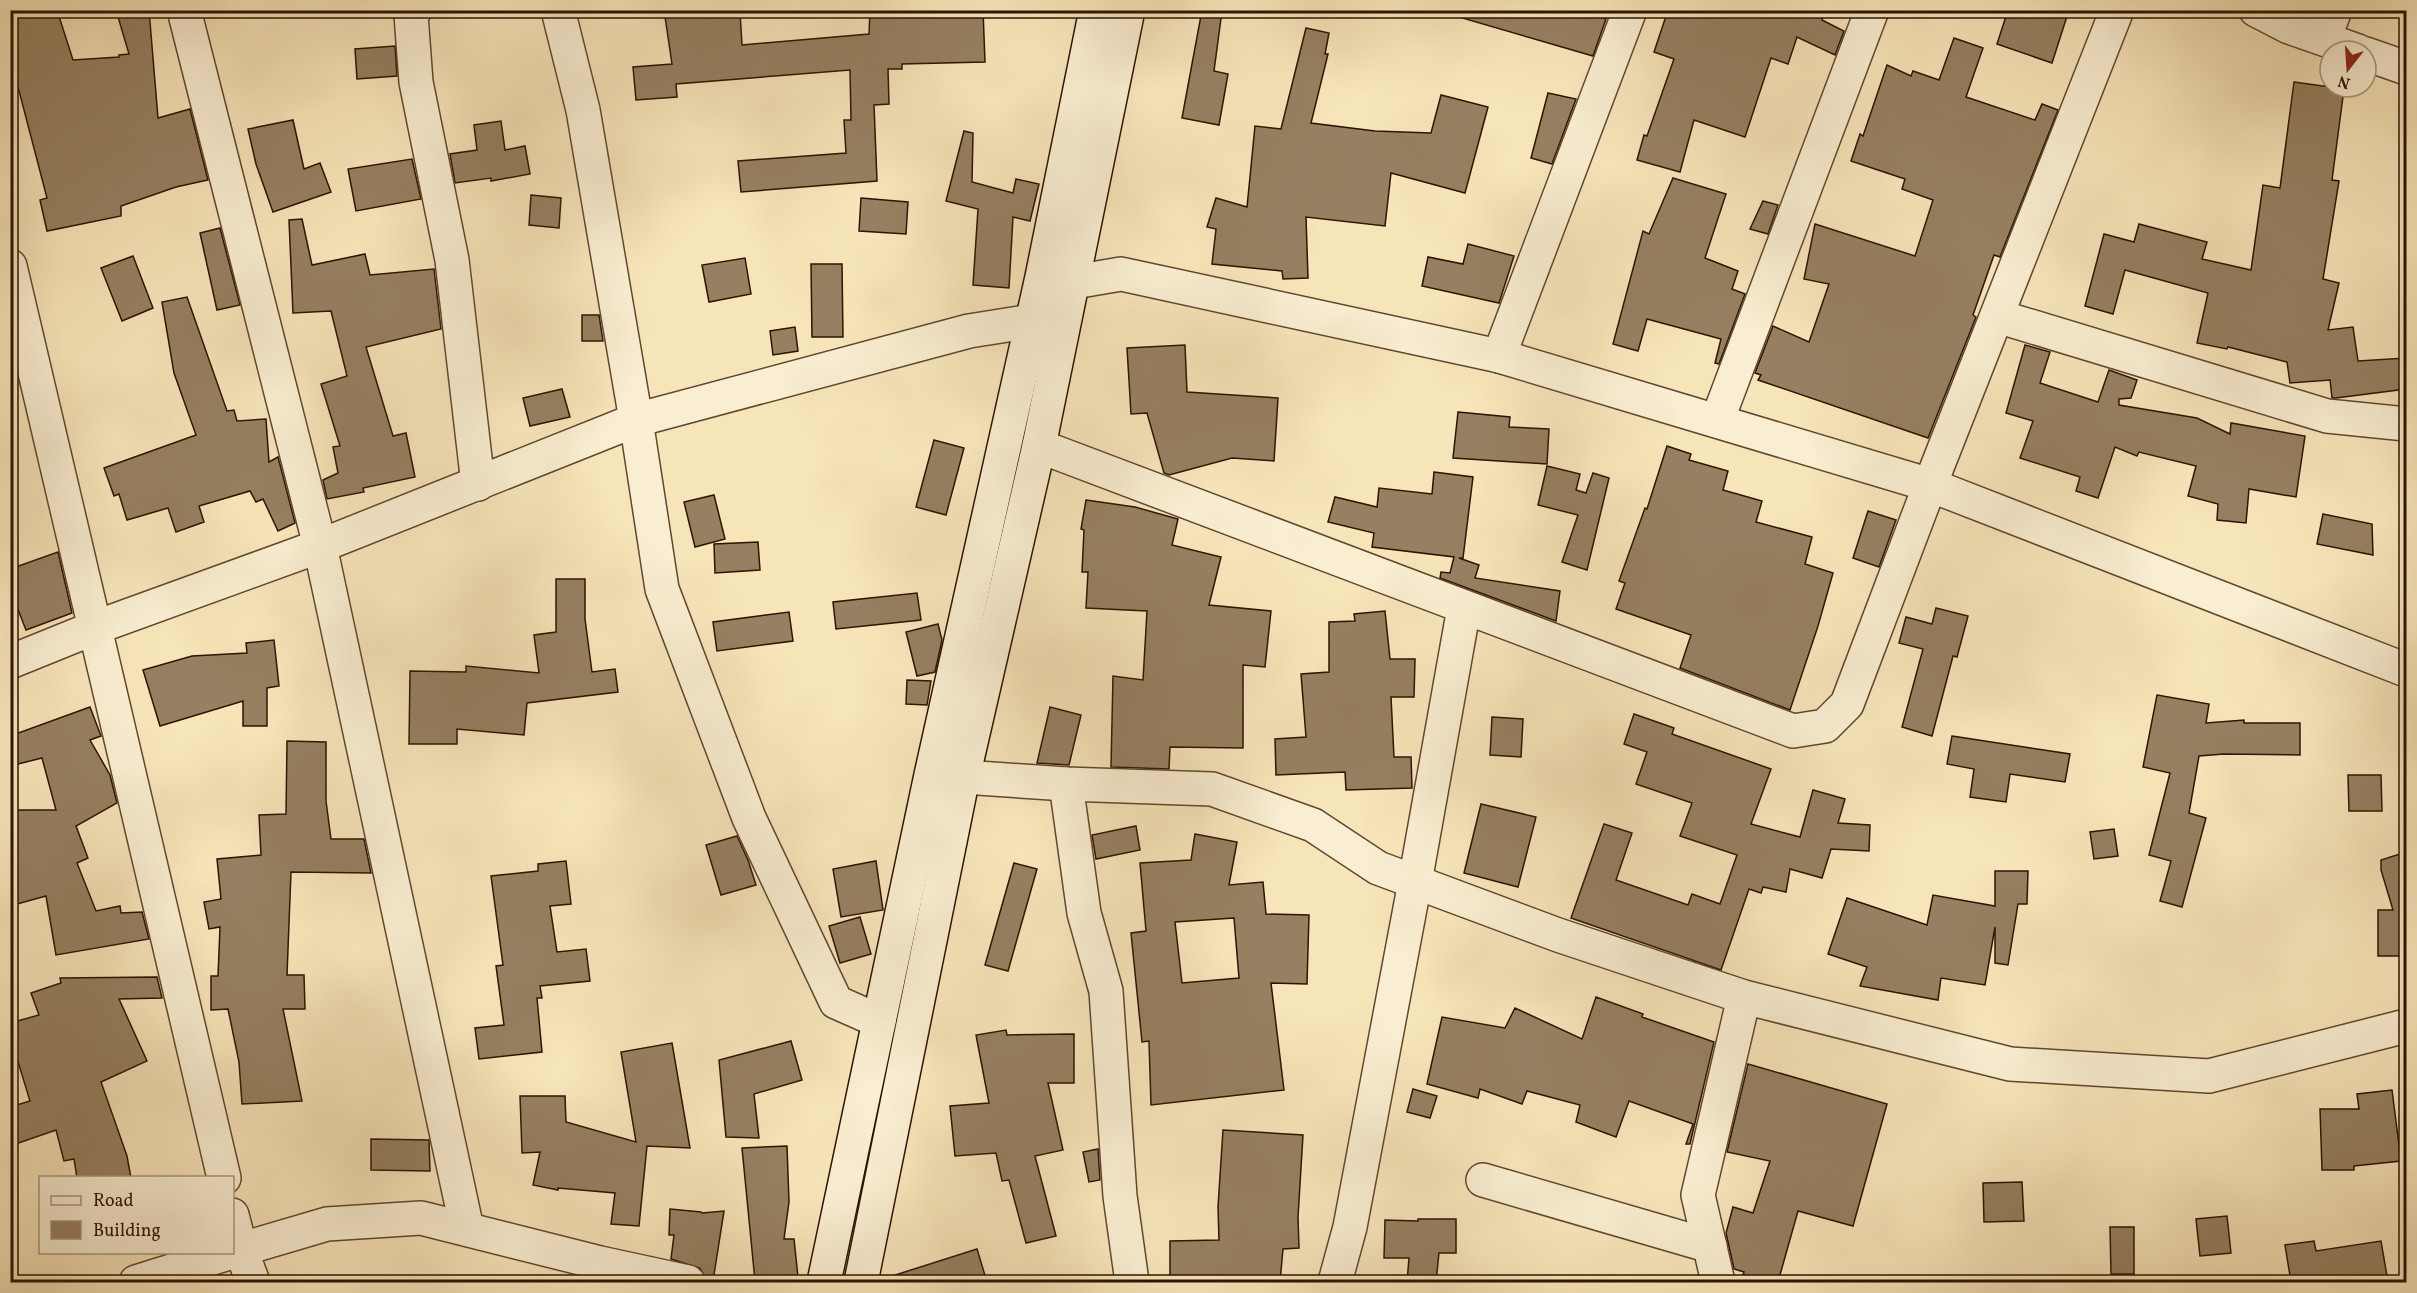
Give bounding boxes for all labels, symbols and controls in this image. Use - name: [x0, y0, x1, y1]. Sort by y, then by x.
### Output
- north arrow: [2318, 39, 2378, 99]
- text: N: [2335, 69, 2353, 94]
- legend: [39, 1176, 234, 1254]
- text: Road: [93, 1189, 134, 1214]
- text: Building: [93, 1219, 161, 1244]

